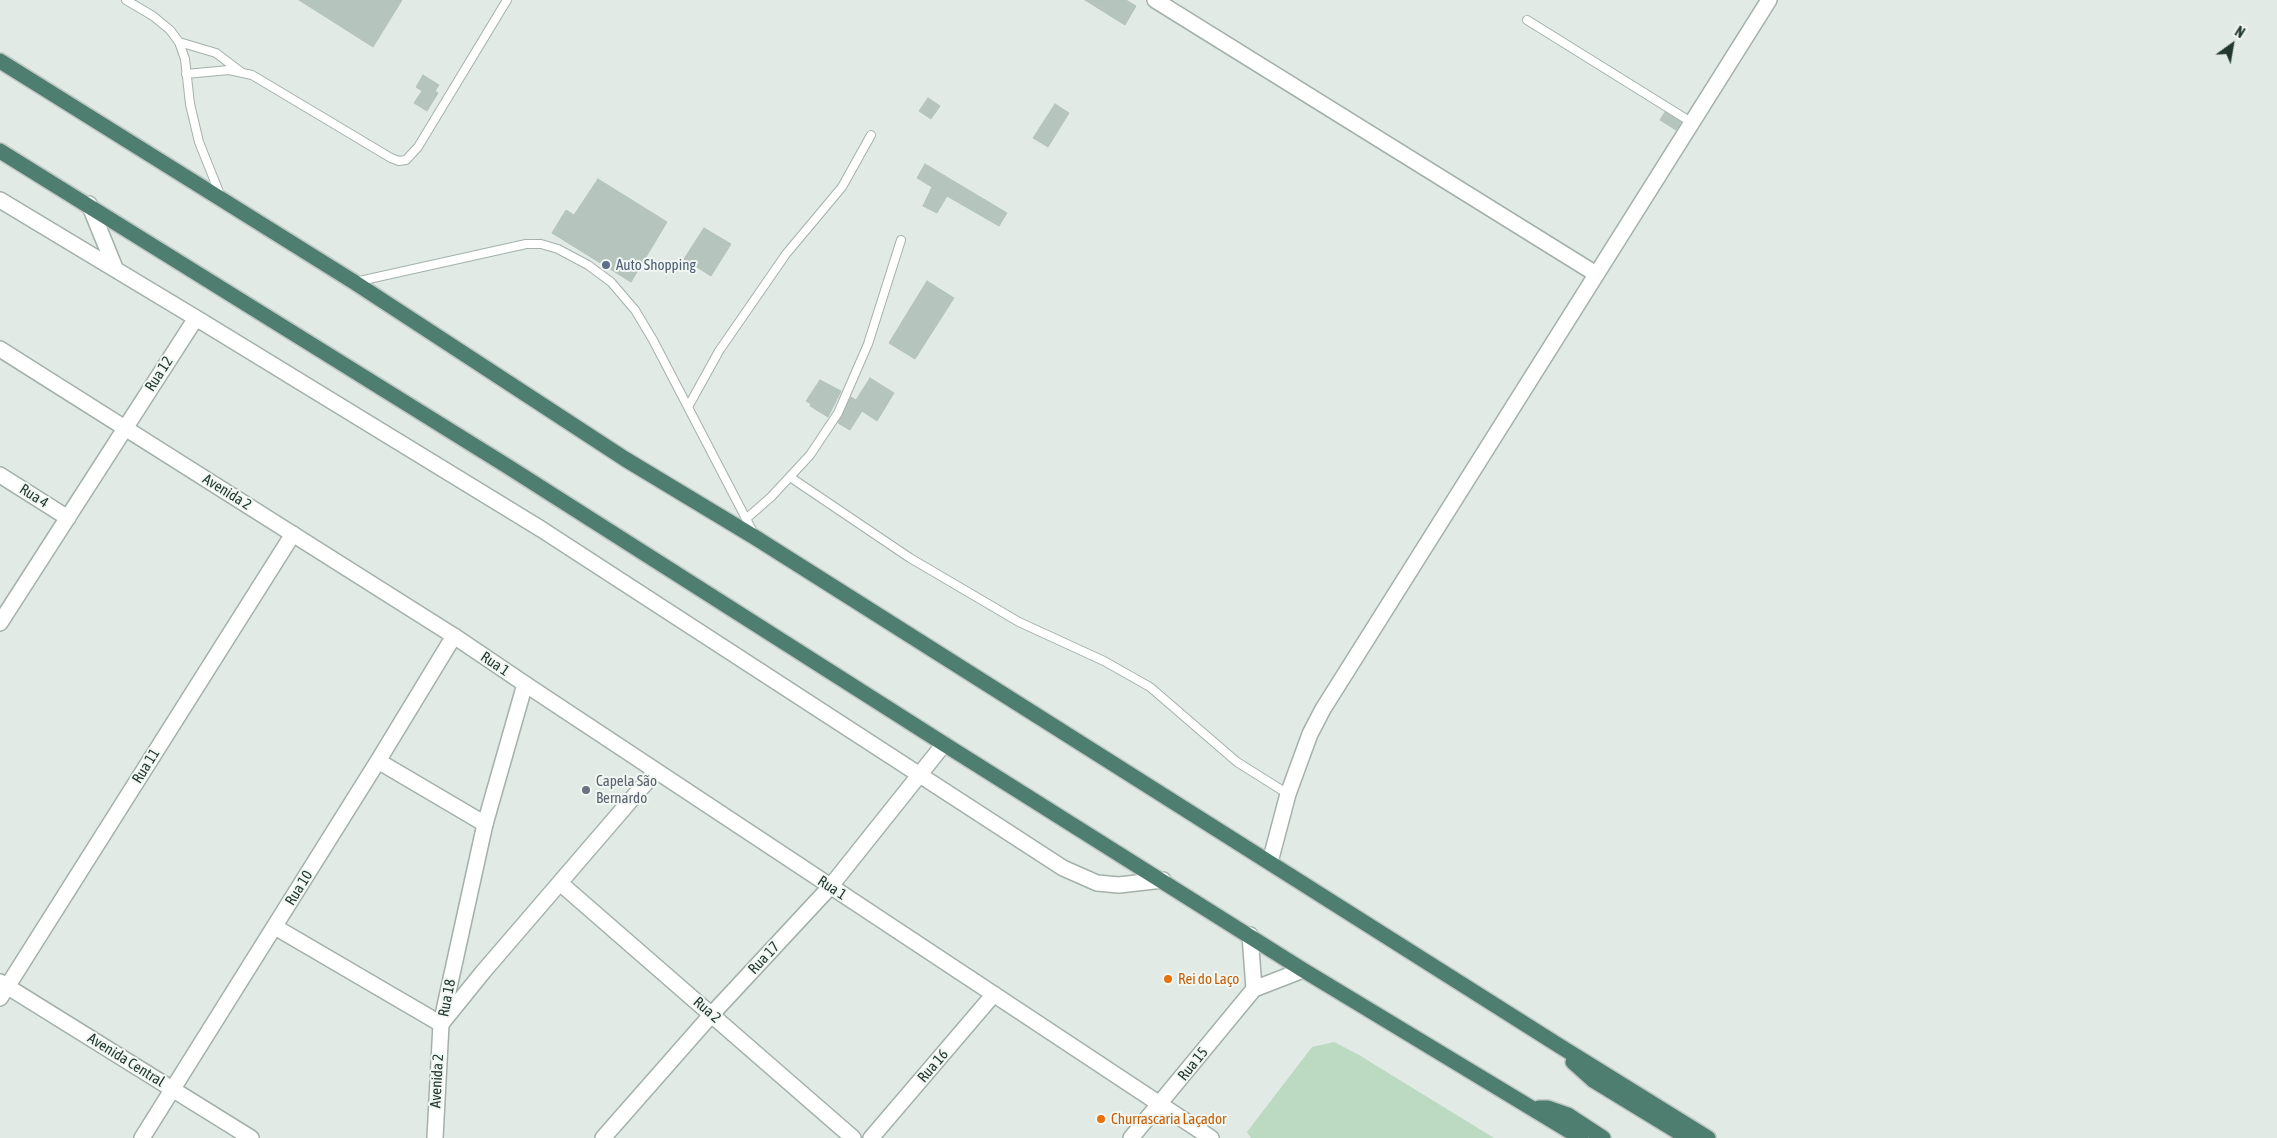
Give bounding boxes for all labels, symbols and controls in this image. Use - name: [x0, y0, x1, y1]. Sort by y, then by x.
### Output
- north arrow: [2207, 20, 2257, 70]
- text: N: [2232, 23, 2248, 41]
- place label: Auto Shopping: [616, 256, 696, 274]
- marker: Auto Shopping: [600, 259, 612, 271]
- street label: Rua 12: [141, 353, 177, 395]
- street label: Avenida 2: [199, 470, 255, 514]
- street label: Rua 4: [16, 480, 52, 512]
- street label: Rua 1: [477, 648, 513, 680]
- street label: Rua 11: [128, 745, 164, 787]
- place label: Capela São Bernardo: [596, 772, 657, 807]
- marker: Capela São Bernardo: [580, 784, 592, 796]
- street label: Rua 10: [281, 867, 317, 909]
- street label: Rua 1: [814, 872, 850, 904]
- street label: Rua 17: [745, 938, 783, 978]
- place label: Rei do Laço: [1178, 970, 1239, 988]
- marker: Rei do Laço: [1162, 973, 1174, 985]
- street label: Rua 18: [435, 978, 459, 1018]
- street label: Rua 2: [689, 993, 725, 1027]
- street label: Avenida Central: [84, 1029, 168, 1091]
- street label: Rua 15: [1174, 1044, 1212, 1084]
- street label: Rua 16: [914, 1046, 952, 1086]
- street label: Avenida 2: [427, 1054, 447, 1108]
- place label: Churrascaria Laçador: [1111, 1110, 1226, 1128]
- marker: Churrascaria Laçador: [1095, 1113, 1107, 1125]

